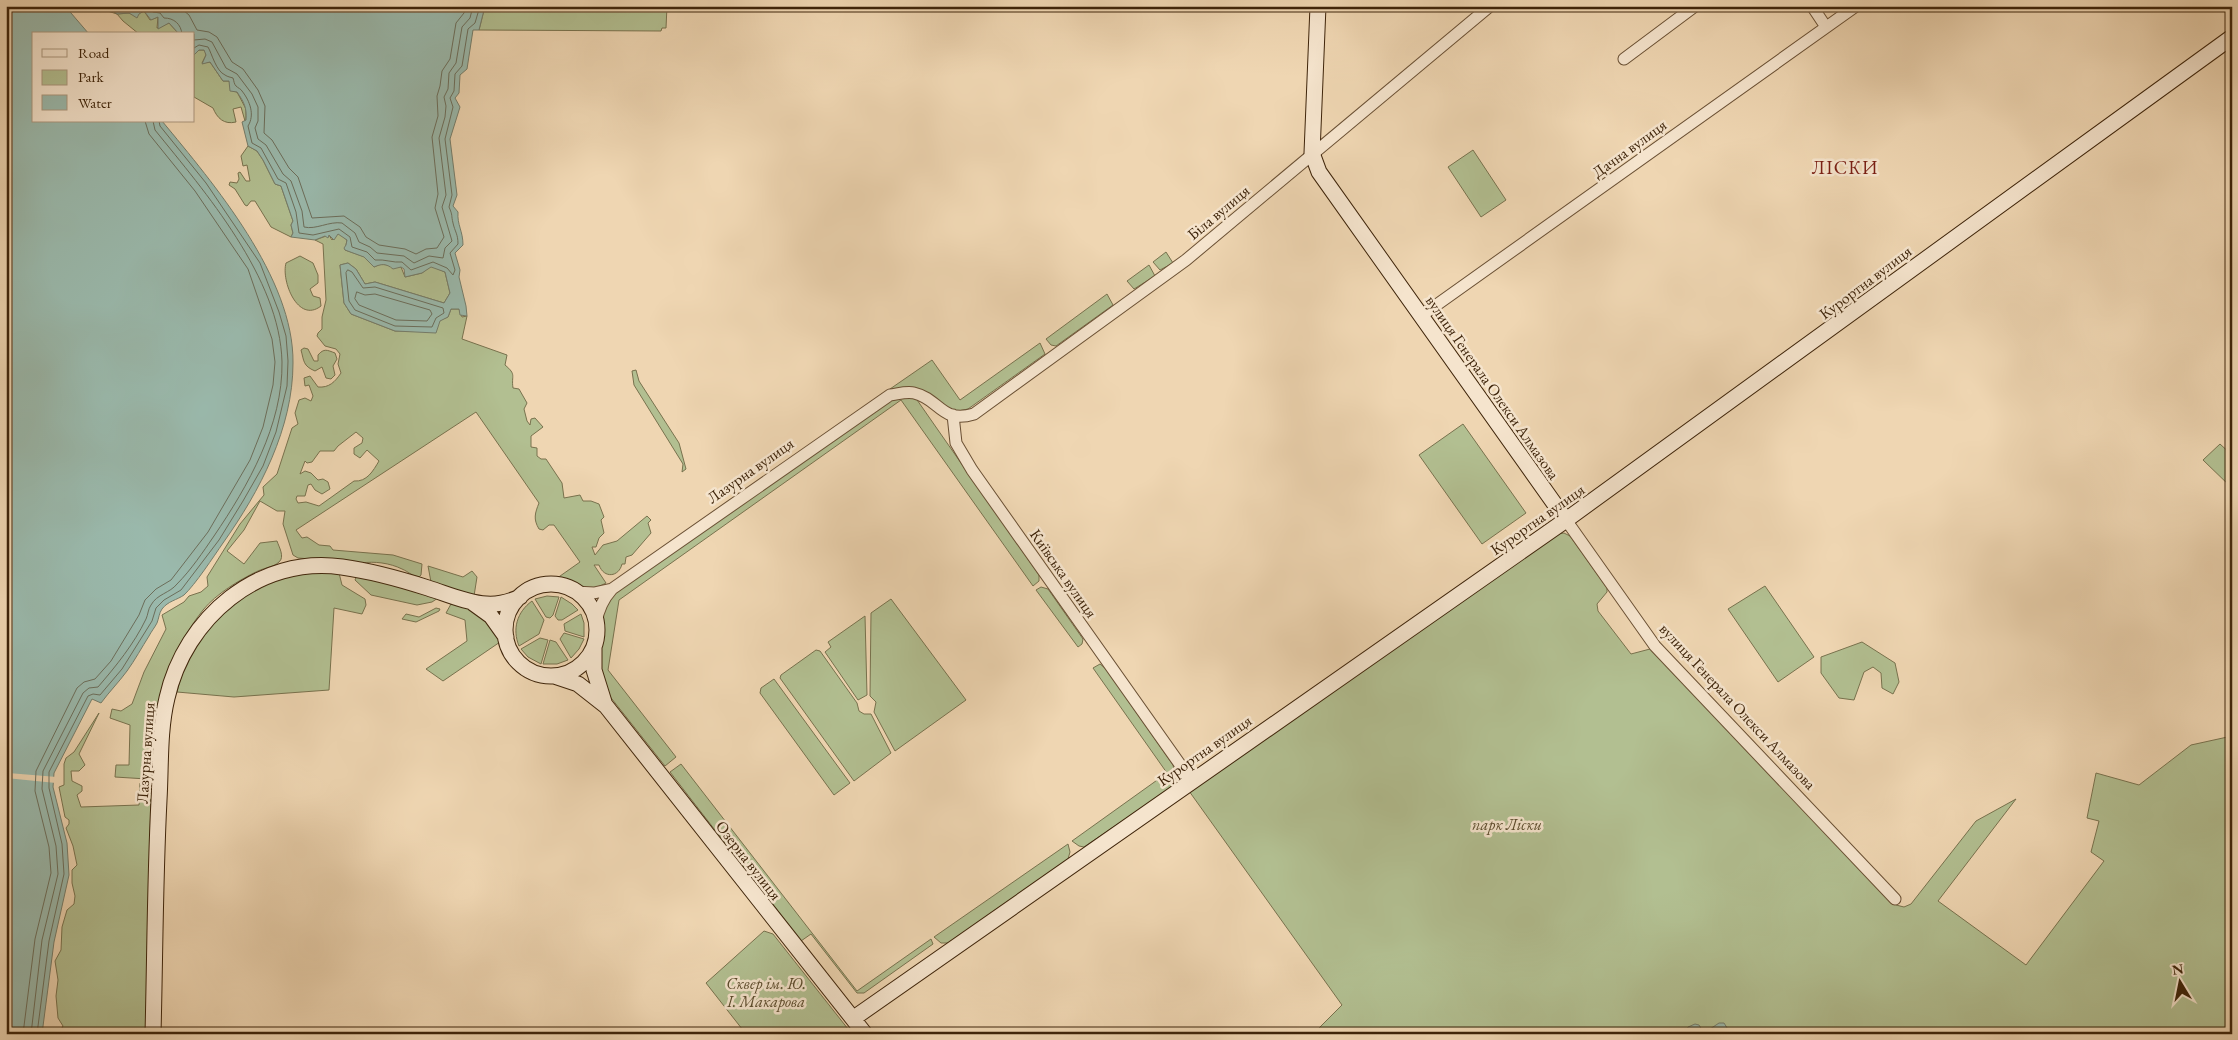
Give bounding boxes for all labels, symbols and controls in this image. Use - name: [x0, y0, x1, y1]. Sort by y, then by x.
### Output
- legend: [32, 32, 195, 122]
- text: Road: [78, 43, 110, 62]
- text: Park: [78, 67, 105, 86]
- text: Water: [78, 93, 112, 112]
- street label: Дачна вулиця: [1588, 114, 1671, 182]
- district label: ЛІСКИ: [1812, 155, 1878, 180]
- street label: Біла вулиця: [1183, 180, 1254, 245]
- street label: Курортна вулиця: [1815, 241, 1916, 324]
- street label: вулиця Генерала Олекси Алмазова: [1421, 291, 1565, 484]
- street label: Лазурна вулиця: [703, 433, 798, 508]
- street label: Курортна вулиця: [1486, 479, 1589, 560]
- street label: Київська вулиця: [1025, 525, 1102, 622]
- street label: вулиця Генерала Олекси Алмазова: [1655, 619, 1821, 795]
- street label: Лазурна вулиця: [131, 702, 160, 804]
- street label: Курортна вулиця: [1153, 710, 1256, 791]
- park label: парк Ліски: [1472, 814, 1542, 835]
- street label: Озерна вулиця: [711, 816, 786, 904]
- north arrow: [2156, 958, 2206, 1008]
- text: N: [2171, 959, 2186, 979]
- park label: Сквер ім. Ю. І. Макарова: [726, 973, 806, 1012]

